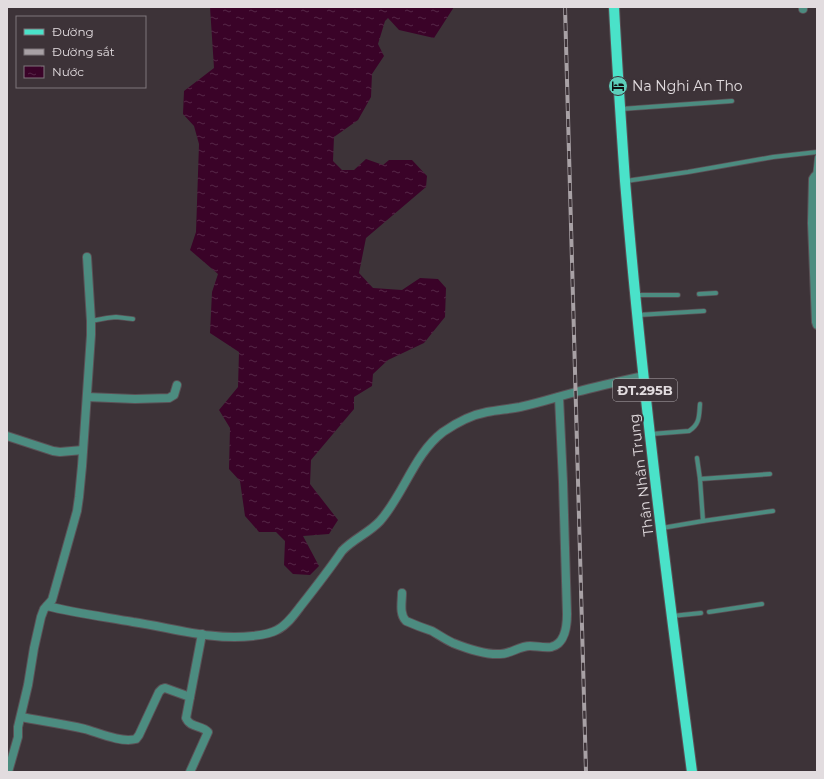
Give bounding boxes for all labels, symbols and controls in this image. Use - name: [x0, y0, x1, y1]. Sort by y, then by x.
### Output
- legend: [16, 16, 146, 88]
- text: Đường: [52, 24, 94, 39]
- text: Đường sắt: [52, 44, 115, 59]
- text: Nước: [52, 64, 84, 79]
- hotel icon: Na Nghi An Tho: [607, 75, 629, 97]
- place label: Na Nghi An Tho: [632, 77, 743, 95]
- road number: ĐT.295B: [613, 379, 677, 401]
- street label: Thân Nhân Trung: [625, 413, 657, 537]

